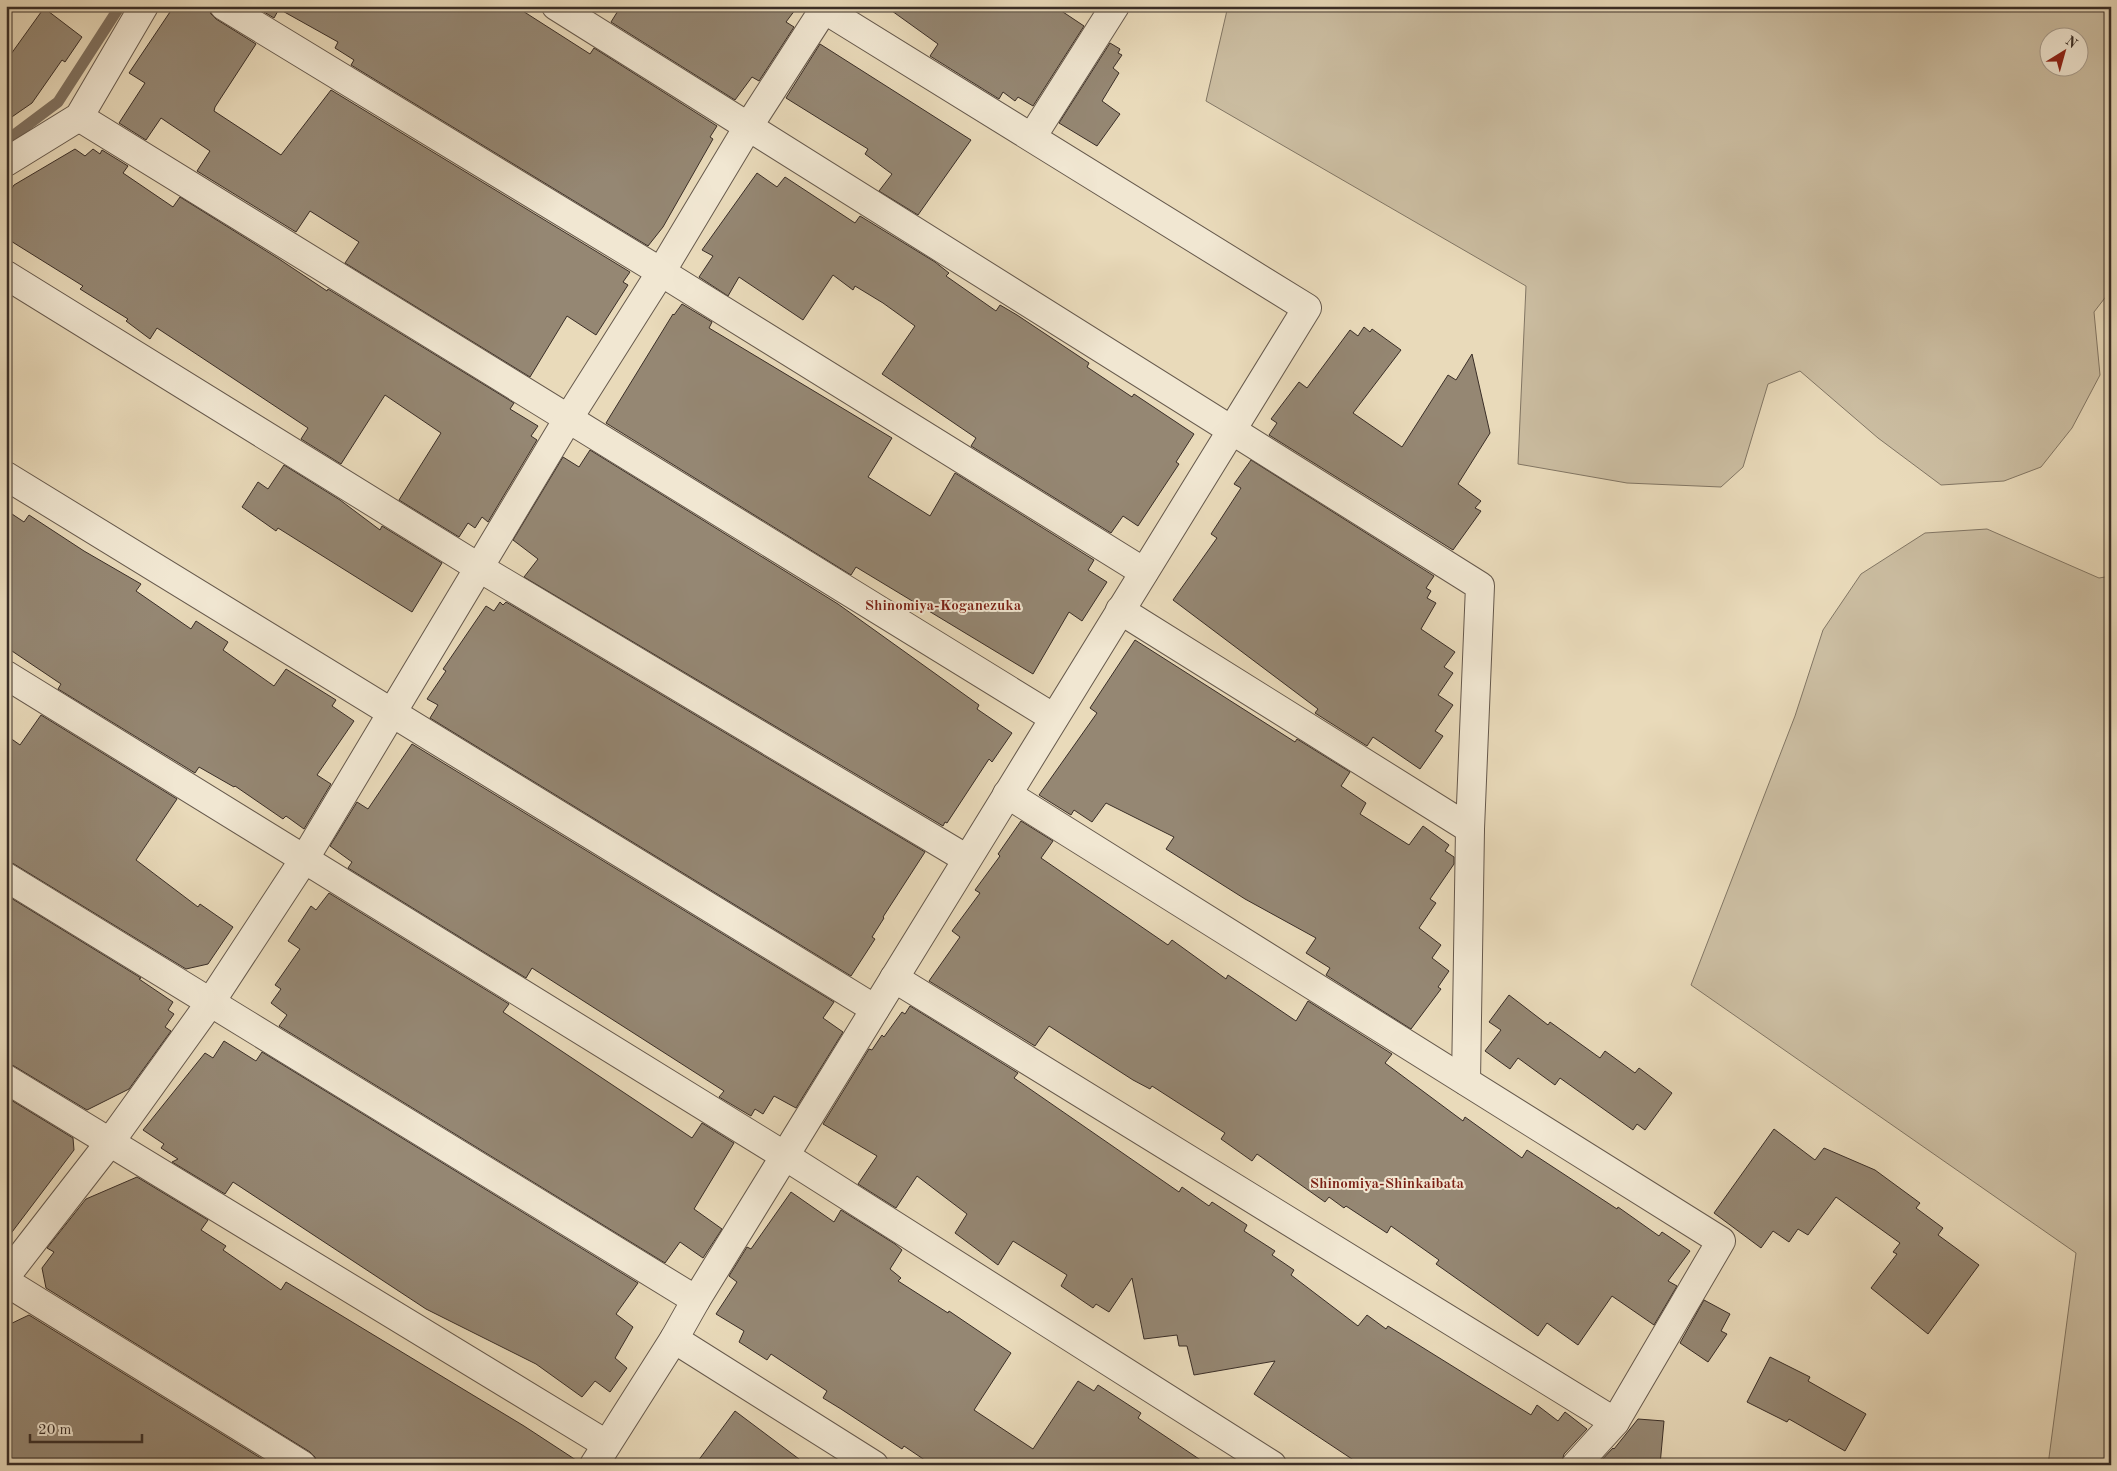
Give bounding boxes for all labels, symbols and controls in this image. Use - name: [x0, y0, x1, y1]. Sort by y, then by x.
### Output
- north arrow: [2040, 28, 2090, 78]
- text: N: [2063, 34, 2080, 51]
- district label: Shinomiya-Koganezuka: [865, 599, 1022, 614]
- district label: Shinomiya-Shinkaibata: [1310, 1177, 1465, 1192]
- scale bar: [30, 1411, 142, 1443]
- text: 20 m: [38, 1423, 72, 1438]

